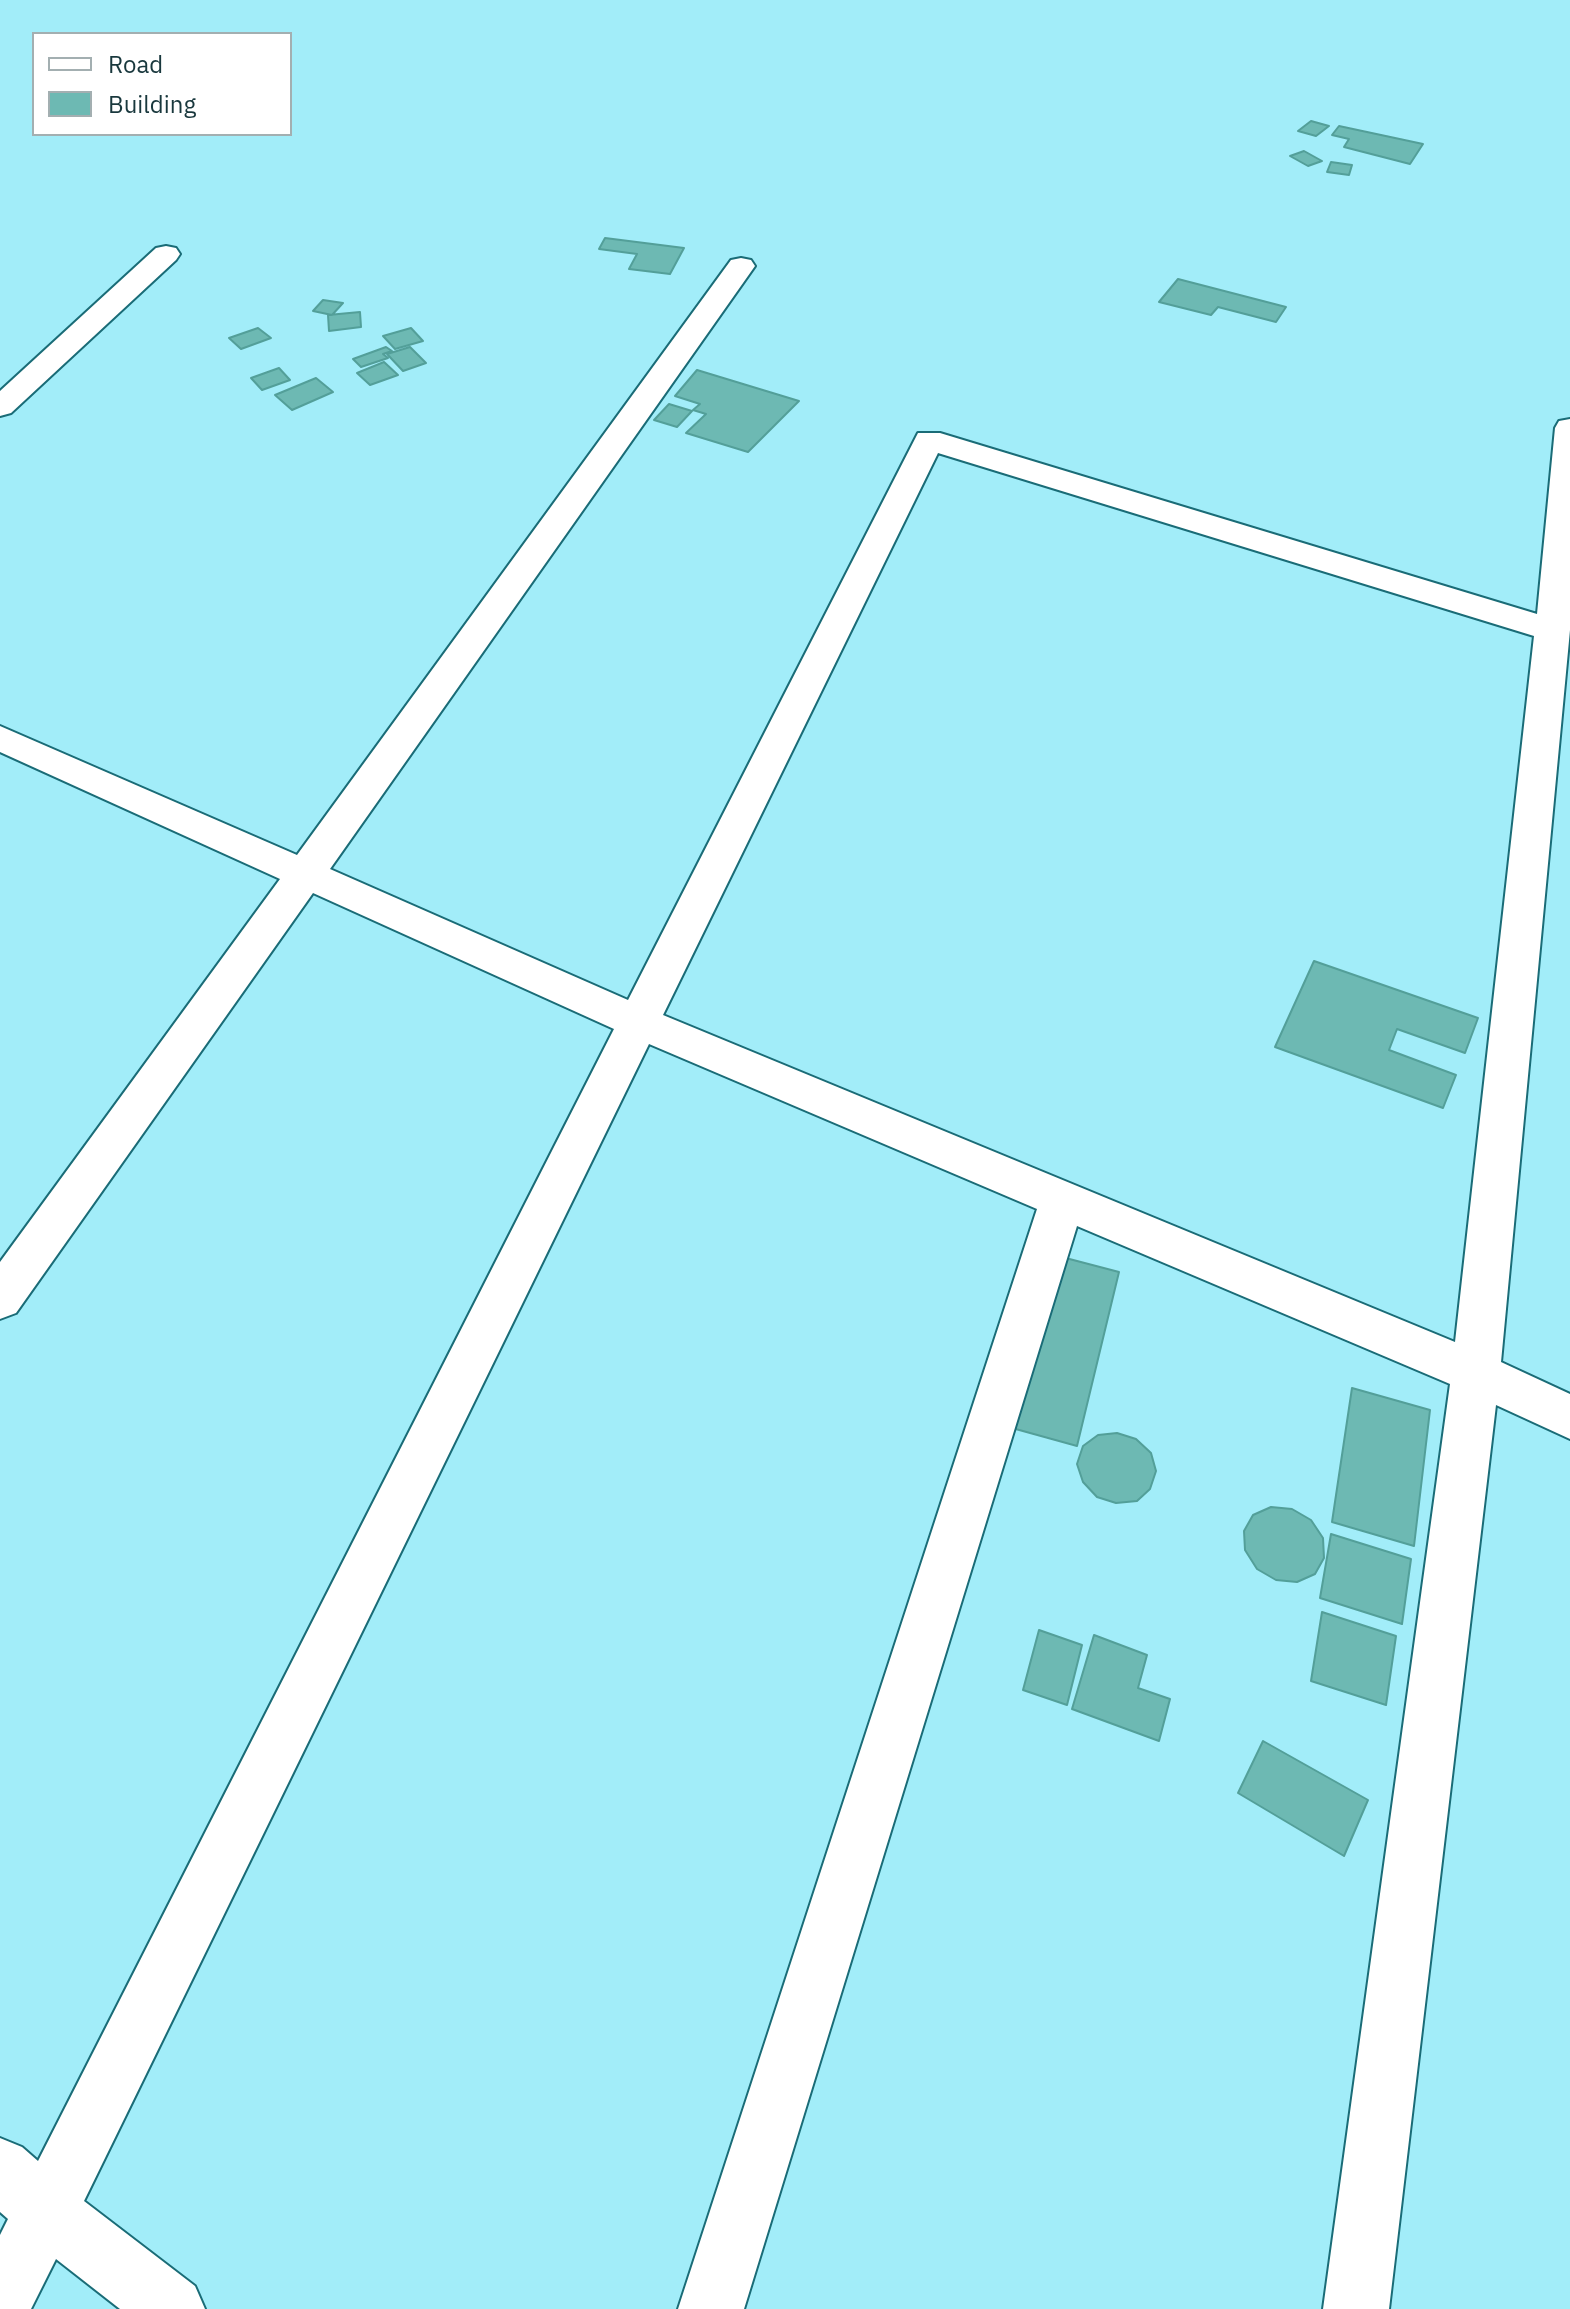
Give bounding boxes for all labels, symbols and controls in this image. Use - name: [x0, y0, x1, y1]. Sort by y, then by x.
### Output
- legend: [32, 32, 292, 136]
- text: Road: [108, 48, 163, 80]
- text: Building: [108, 88, 196, 120]

